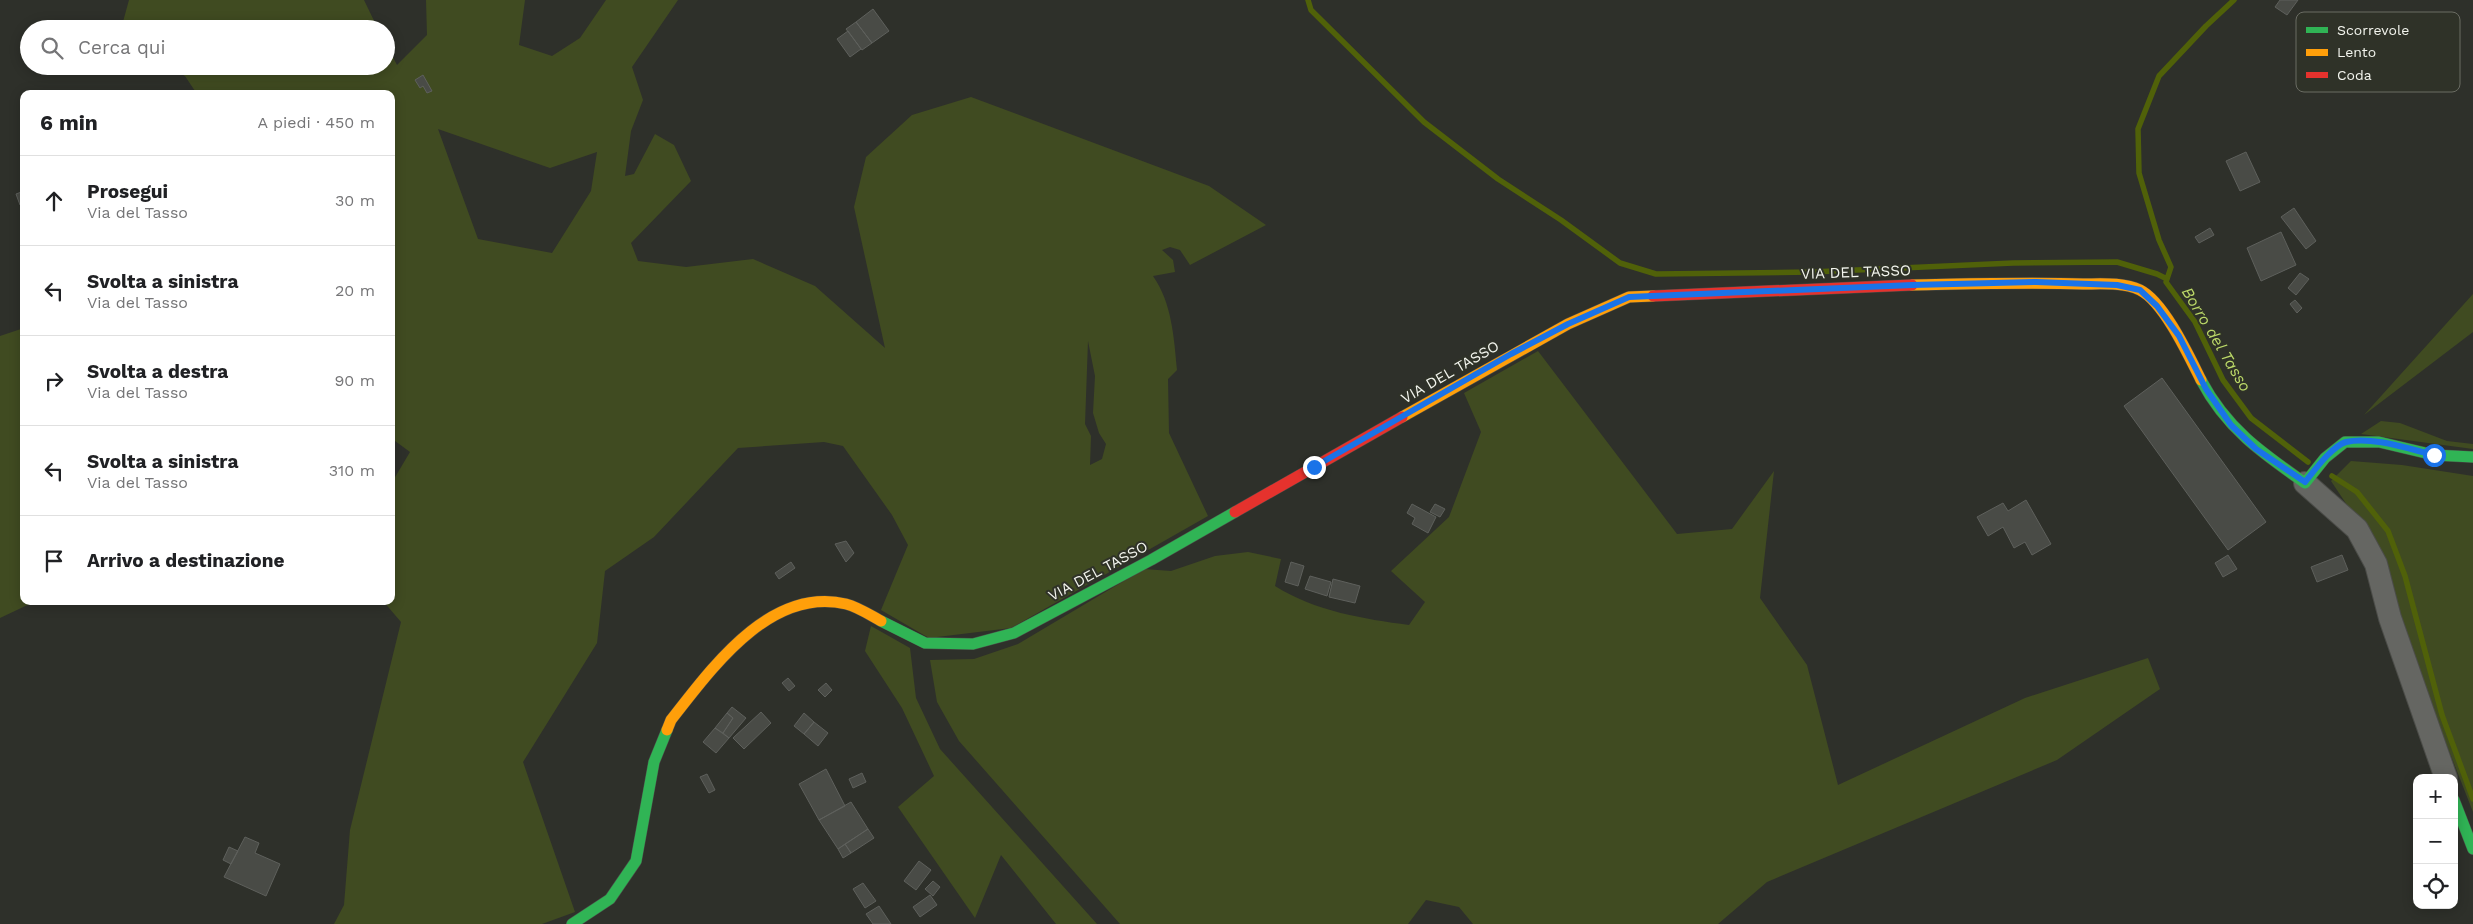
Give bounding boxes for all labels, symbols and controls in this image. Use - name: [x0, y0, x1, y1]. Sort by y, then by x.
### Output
- legend: [2296, 12, 2460, 92]
- search box: [20, 20, 395, 75]
- text: Scorrevole: [2337, 22, 2409, 38]
- icon: search: [38, 34, 66, 62]
- text: Cerca qui: [78, 36, 166, 59]
- text: Lento: [2337, 44, 2376, 60]
- text: Coda: [2337, 67, 2372, 83]
- text: 6 min: [40, 110, 98, 135]
- text: A piedi · 450 m: [258, 113, 375, 132]
- text: Prosegui: [87, 180, 168, 203]
- icon: ahead: [40, 187, 68, 215]
- text: 30 m: [335, 191, 375, 210]
- text: Via del Tasso: [87, 203, 188, 222]
- street label: VIA DEL TASSO: [1801, 261, 1911, 283]
- text: Svolta a sinistra: [87, 270, 238, 293]
- icon: left: [40, 277, 68, 305]
- text: 20 m: [335, 281, 375, 300]
- water label: Borro del Tasso: [2178, 283, 2255, 395]
- text: Via del Tasso: [87, 293, 188, 312]
- street label: VIA DEL TASSO: [1398, 337, 1502, 407]
- text: Svolta a destra: [87, 360, 228, 383]
- icon: right: [40, 367, 68, 395]
- text: 90 m: [334, 371, 375, 390]
- text: Via del Tasso: [87, 383, 188, 402]
- route start: [2423, 444, 2446, 467]
- text: Svolta a sinistra: [87, 450, 238, 473]
- route end: [1303, 456, 1326, 479]
- icon: left: [40, 457, 68, 485]
- text: 310 m: [329, 461, 375, 480]
- text: Via del Tasso: [87, 473, 188, 492]
- street label: VIA DEL TASSO: [1045, 537, 1151, 605]
- icon: arrive: [40, 547, 68, 575]
- text: Arrivo a destinazione: [87, 549, 284, 572]
- map controls: [2413, 774, 2458, 909]
- button: +: [2413, 774, 2458, 819]
- button: −: [2413, 819, 2458, 864]
- button: locate: [2413, 864, 2458, 909]

